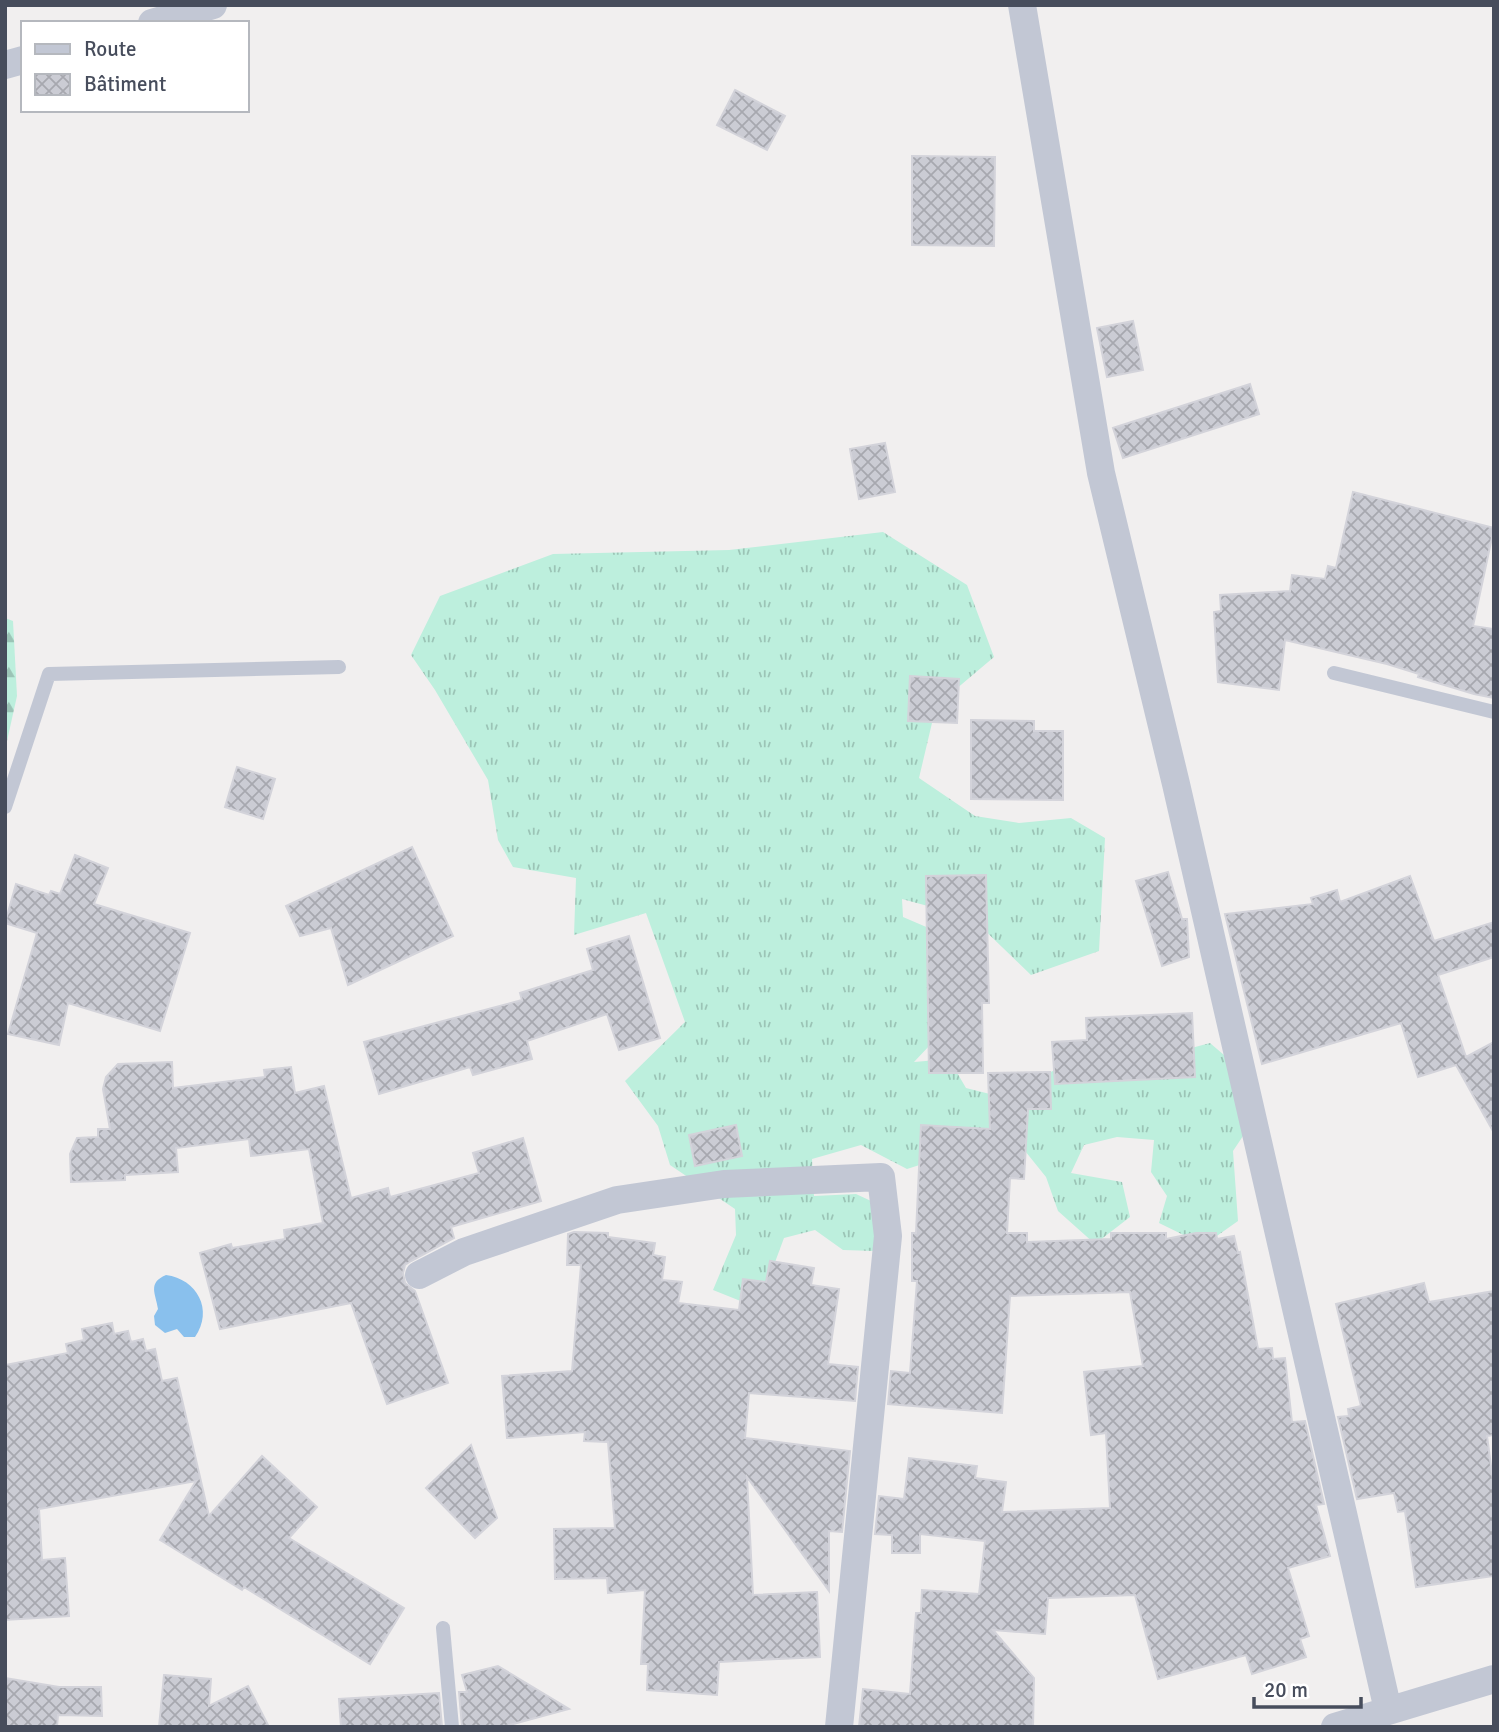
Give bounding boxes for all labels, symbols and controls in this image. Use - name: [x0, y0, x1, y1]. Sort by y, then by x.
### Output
- legend: [21, 21, 248, 112]
- text: Route: [84, 36, 136, 62]
- text: Bâtiment: [84, 71, 166, 97]
- scale bar: [1254, 1666, 1361, 1710]
- text: 20 m: [1264, 1677, 1308, 1703]

